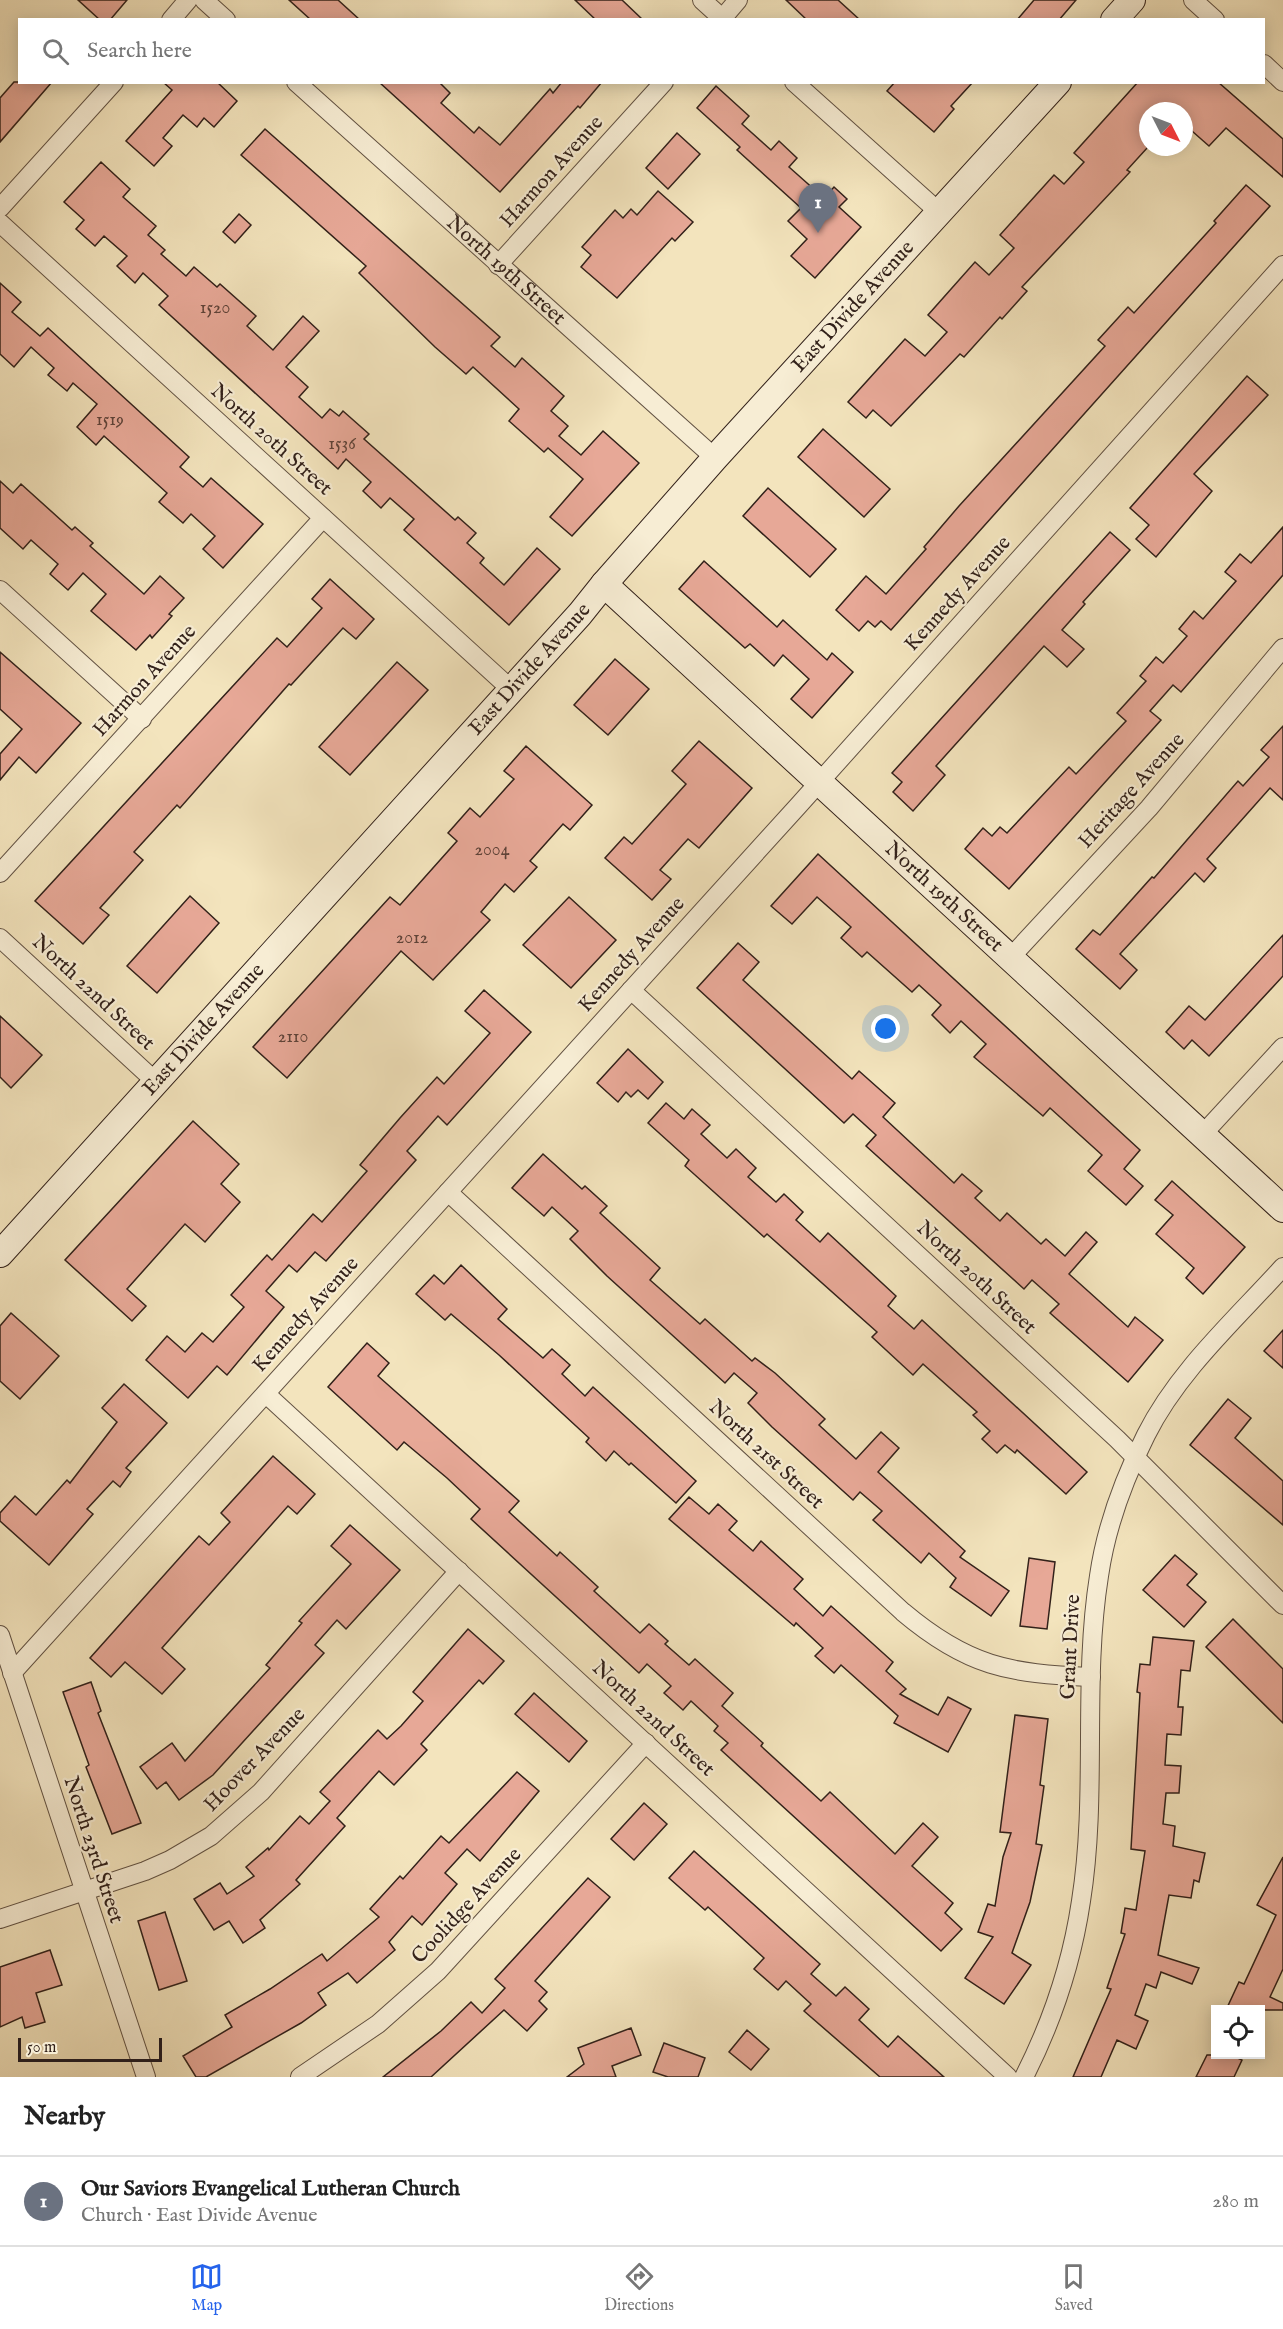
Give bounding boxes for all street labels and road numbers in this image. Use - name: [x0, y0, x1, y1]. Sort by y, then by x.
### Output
- street label: Harmon Avenue: [494, 110, 610, 234]
- street label: North 19th Street: [440, 210, 571, 331]
- street label: East Divide Avenue: [786, 235, 921, 378]
- street label: North 20th Street: [204, 378, 338, 502]
- street label: Kennedy Avenue: [899, 530, 1017, 658]
- street label: East Divide Avenue: [463, 597, 597, 741]
- street label: Harmon Avenue: [87, 619, 203, 743]
- street label: Heritage Avenue: [1073, 727, 1191, 855]
- street label: North 19th Street: [879, 836, 1009, 958]
- street label: Kennedy Avenue: [573, 891, 691, 1019]
- street label: North 22nd Street: [26, 929, 160, 1057]
- street label: East Divide Avenue: [136, 957, 271, 1101]
- street label: North 20th Street: [910, 1215, 1042, 1341]
- street label: Kennedy Avenue: [247, 1251, 365, 1379]
- street label: North 21st Street: [702, 1394, 830, 1516]
- street label: Grant Drive: [1055, 1593, 1087, 1700]
- street label: North 22nd Street: [586, 1655, 720, 1783]
- street label: Hoover Avenue: [198, 1702, 312, 1818]
- street label: North 23rd Street: [57, 1773, 129, 1927]
- street label: Coolidge Avenue: [406, 1842, 528, 1970]

